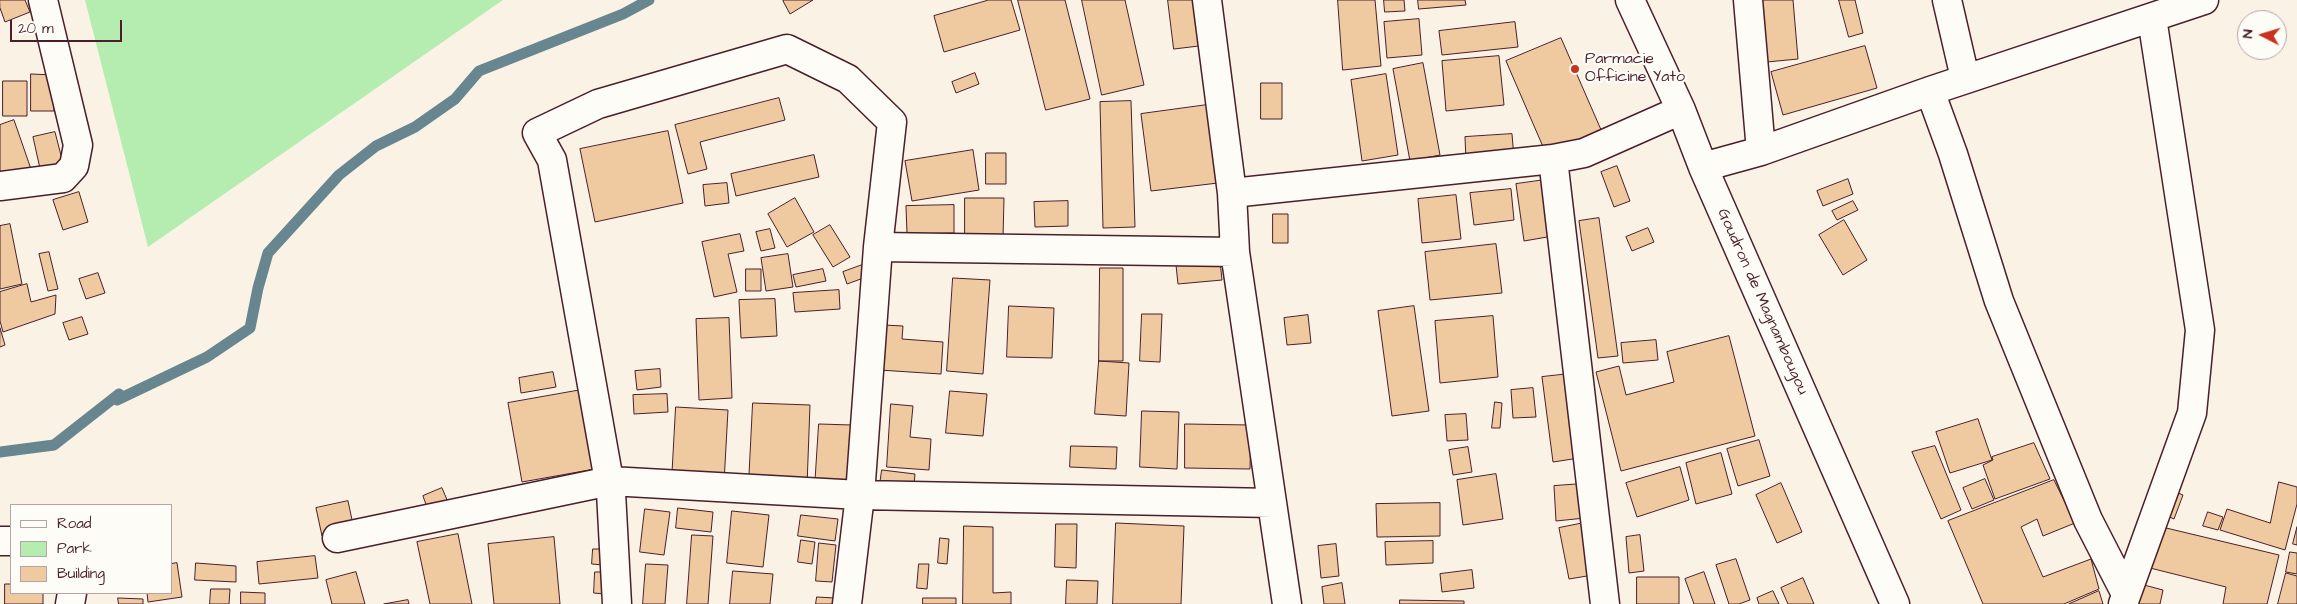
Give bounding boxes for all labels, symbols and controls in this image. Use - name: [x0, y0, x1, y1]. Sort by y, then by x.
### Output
- scale bar: [12, 10, 125, 42]
- north arrow: [2237, 10, 2287, 60]
- text: 20 m: [18, 18, 54, 39]
- text: N: [2238, 29, 2258, 39]
- place label: Parmacie Officine Yato: [1585, 50, 1685, 88]
- marker: Parmacie Officine Yato: [1569, 63, 1581, 75]
- street label: Goudron de Magnambougou: [1712, 206, 1812, 398]
- legend: [10, 504, 172, 594]
- text: Road: [57, 513, 91, 534]
- text: Park: [57, 538, 92, 559]
- text: Building: [57, 563, 105, 584]

